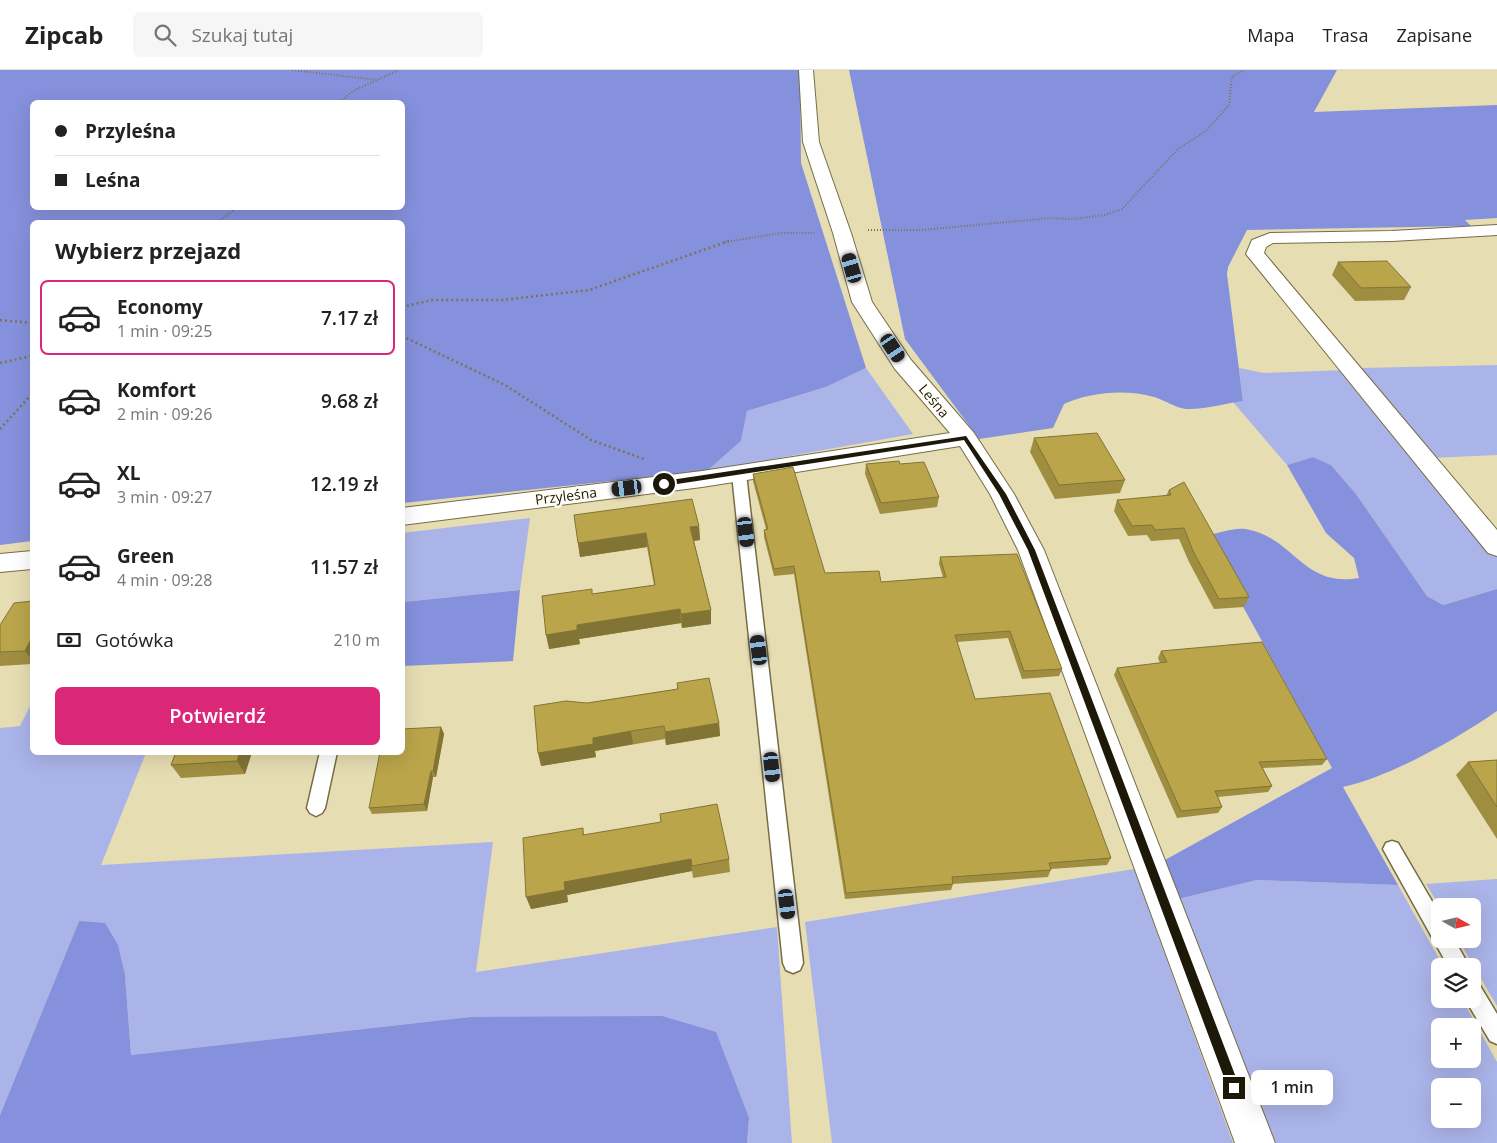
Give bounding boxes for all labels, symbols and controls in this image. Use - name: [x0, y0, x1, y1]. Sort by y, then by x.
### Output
- search box: [133, 12, 483, 57]
- text: Zipcab: [25, 18, 103, 51]
- icon: search: [151, 21, 179, 49]
- text: Szukaj tutaj: [191, 22, 293, 48]
- text: Mapa: [1247, 23, 1295, 47]
- text: Trasa: [1323, 23, 1368, 47]
- text: Zapisane: [1396, 23, 1472, 47]
- text: Przyleśna: [85, 118, 176, 144]
- text: Leśna: [85, 167, 140, 193]
- text: Wybierz przejazd: [55, 235, 241, 265]
- car: [840, 252, 863, 284]
- text: Economy: [117, 294, 203, 320]
- icon: car: [57, 295, 102, 340]
- text: 7.17 zł: [321, 305, 378, 331]
- text: 1 min · 09:25: [117, 320, 212, 342]
- car: [878, 331, 907, 365]
- text: Komfort: [117, 377, 196, 403]
- icon: car: [57, 378, 102, 423]
- street label: Leśna: [915, 380, 954, 421]
- text: 9.68 zł: [321, 388, 378, 414]
- text: 2 min · 09:26: [117, 403, 212, 425]
- text: XL: [117, 460, 140, 486]
- icon: car: [57, 461, 102, 506]
- text: 12.19 zł: [310, 471, 378, 497]
- route start: [653, 473, 675, 495]
- car: [611, 479, 642, 497]
- street label: Przyleśna: [534, 482, 598, 509]
- text: 3 min · 09:27: [117, 486, 212, 508]
- car: [736, 516, 755, 548]
- text: Green: [117, 543, 174, 569]
- icon: car: [57, 544, 102, 589]
- text: 11.57 zł: [310, 554, 378, 580]
- text: 4 min · 09:28: [117, 569, 212, 591]
- icon: cash: [55, 626, 83, 654]
- text: Gotówka: [95, 627, 174, 653]
- text: 210 m: [334, 629, 380, 651]
- car: [749, 634, 768, 666]
- button: Potwierdź: [55, 687, 380, 745]
- car: [762, 751, 781, 783]
- car: [777, 888, 796, 920]
- north arrow: [1431, 898, 1481, 948]
- map controls: [1431, 898, 1481, 1128]
- button: layers: [1431, 958, 1481, 1008]
- button: +: [1431, 1018, 1481, 1068]
- callout: 1 min: [1252, 1070, 1334, 1106]
- text: 1 min: [1270, 1076, 1314, 1098]
- route end: [1223, 1077, 1245, 1099]
- button: −: [1431, 1078, 1481, 1128]

